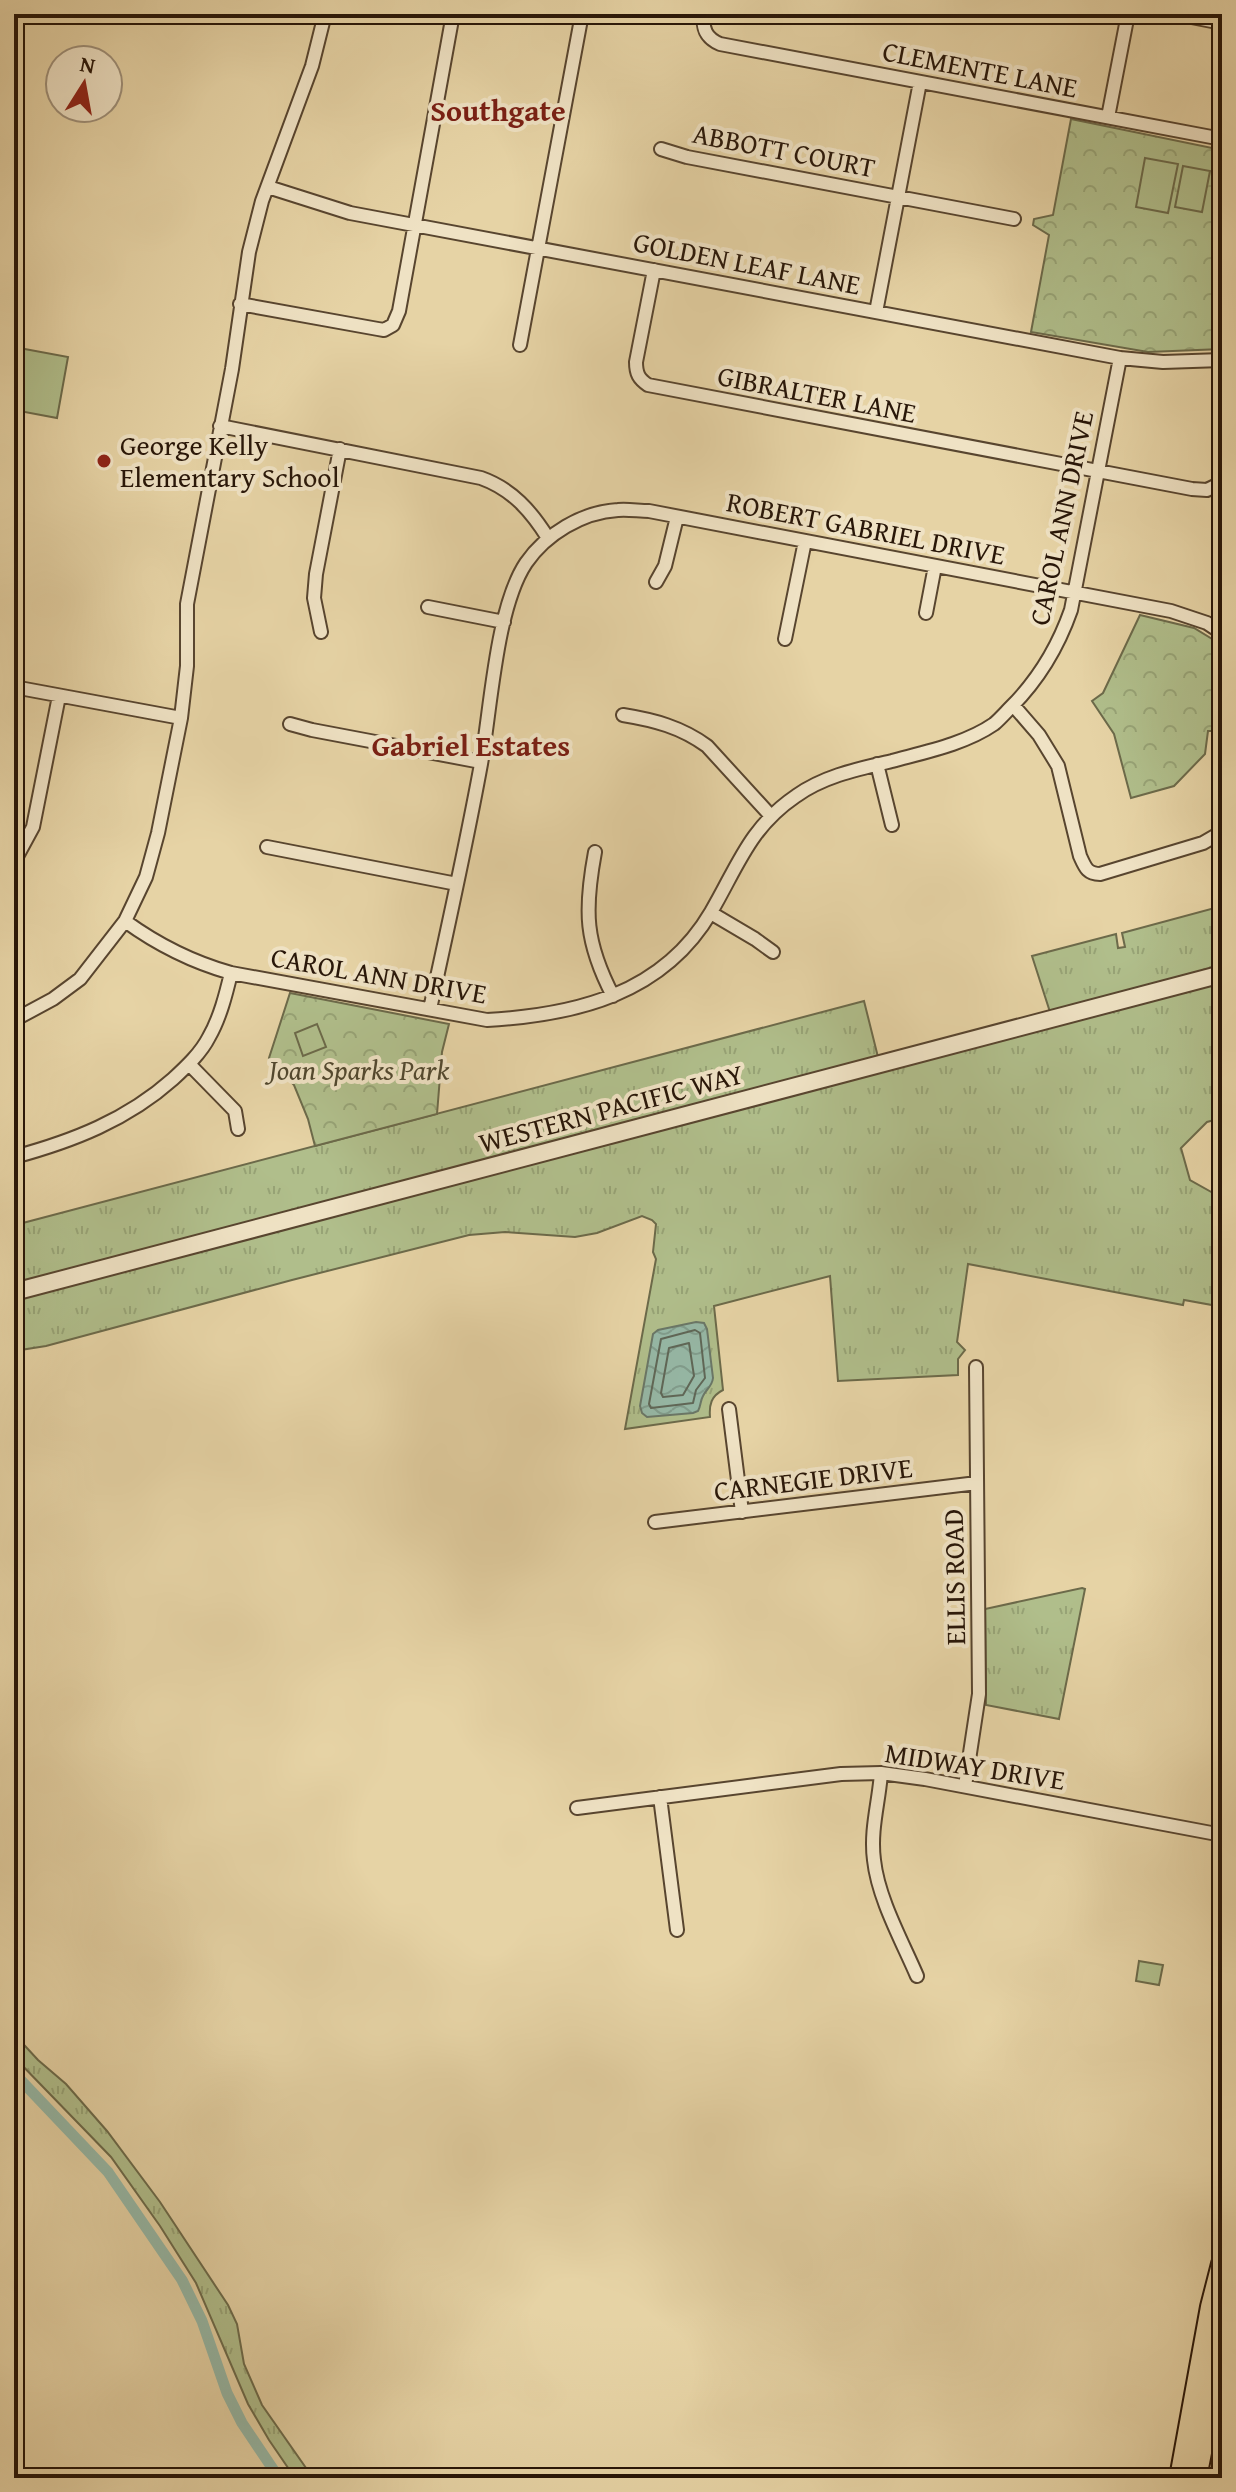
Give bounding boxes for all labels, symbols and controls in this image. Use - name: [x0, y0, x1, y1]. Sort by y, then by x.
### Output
- street label: CLEMENTE LANE: [879, 30, 1081, 107]
- north arrow: [44, 44, 124, 124]
- text: N: [78, 47, 98, 82]
- district label: Southgate: [430, 88, 566, 132]
- street label: ABBOTT COURT: [689, 112, 879, 187]
- street label: GOLDEN LEAF LANE: [630, 220, 864, 305]
- street label: GIBRALTER LANE: [714, 354, 920, 433]
- street label: CAROL ANN DRIVE: [1018, 407, 1103, 629]
- place label: George Kelly Elementary School: [120, 424, 340, 497]
- marker: George Kelly Elementary School: [95, 452, 113, 470]
- street label: ROBERT GABRIEL DRIVE: [723, 480, 1009, 575]
- district label: Gabriel Estates: [372, 723, 570, 767]
- street label: CAROL ANN DRIVE: [268, 935, 490, 1014]
- park label: Joan Sparks Park: [265, 1049, 449, 1090]
- street label: WESTERN PACIFIC WAY: [474, 1052, 748, 1163]
- street label: CARNEGIE DRIVE: [711, 1446, 915, 1511]
- street label: ELLIS ROAD: [932, 1509, 975, 1645]
- street label: MIDWAY DRIVE: [882, 1731, 1068, 1800]

